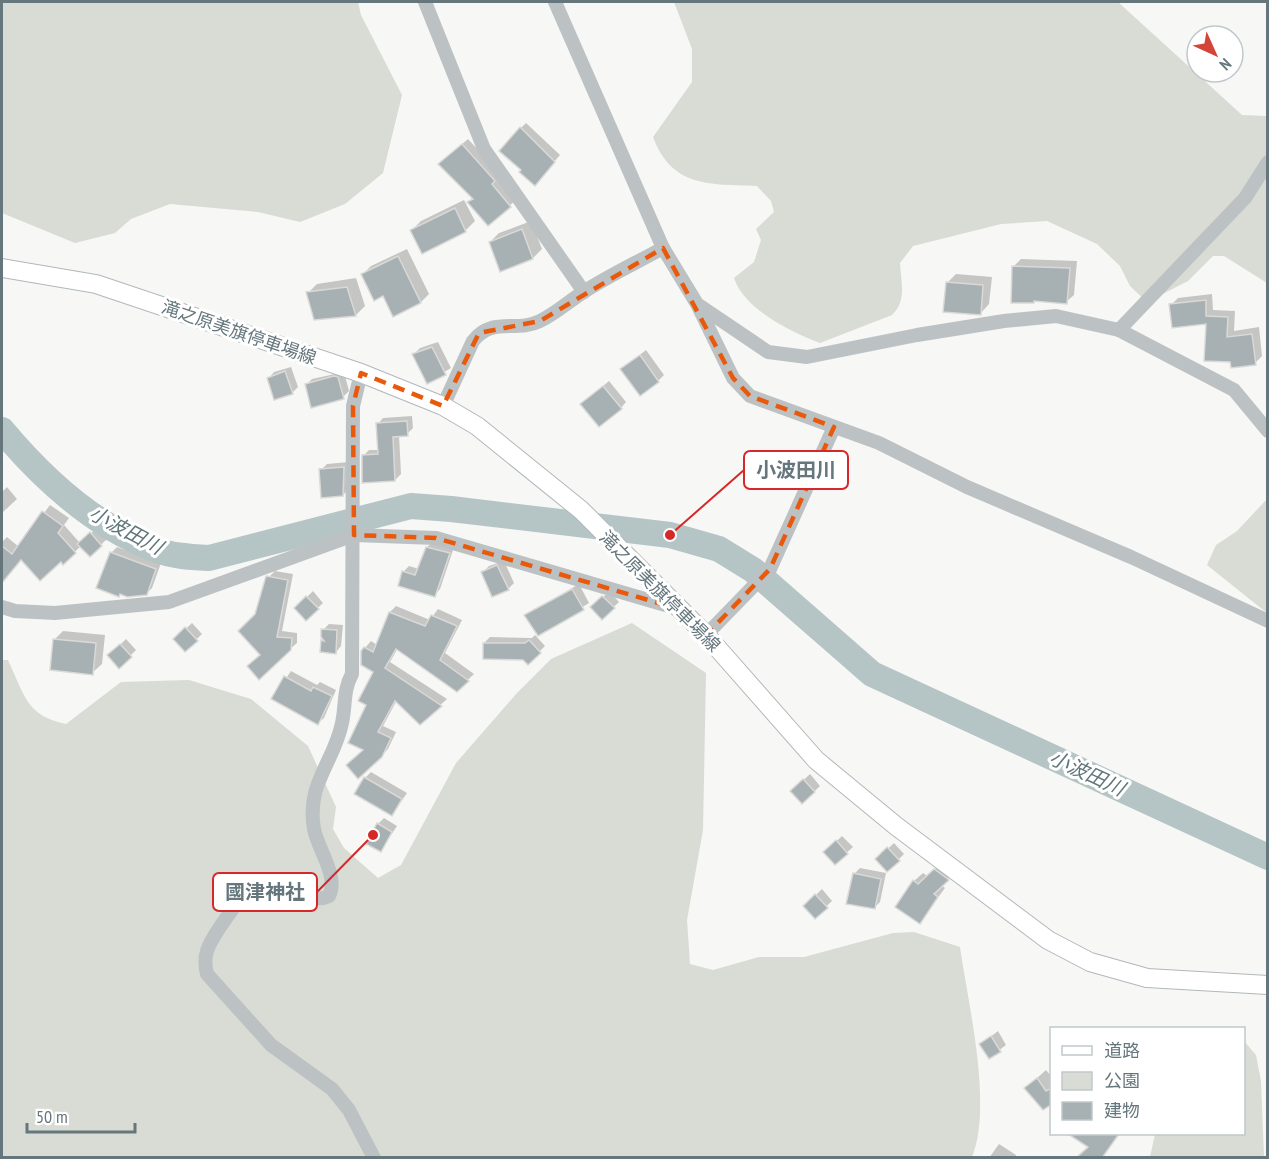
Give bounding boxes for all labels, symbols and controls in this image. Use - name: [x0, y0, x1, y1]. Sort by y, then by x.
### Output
- north arrow: [1185, 24, 1245, 84]
- text: N: [1215, 54, 1236, 75]
- street label: 滝之原美旗停車場線: [159, 295, 319, 369]
- callout: 小波田川: [744, 451, 848, 489]
- text: 小波田川: [756, 457, 836, 483]
- water label: 小波田川: [85, 500, 169, 561]
- street label: 滝之原美旗停車場線: [595, 526, 725, 656]
- water label: 小波田川: [1045, 744, 1131, 803]
- callout: 國津神社: [213, 873, 317, 911]
- text: 國津神社: [225, 879, 305, 905]
- legend: [1050, 1027, 1245, 1135]
- text: 道路: [1104, 1039, 1140, 1062]
- text: 公園: [1104, 1069, 1140, 1092]
- scale bar: [27, 1096, 135, 1134]
- text: 建物: [1104, 1099, 1140, 1122]
- text: 50 m: [36, 1105, 68, 1128]

